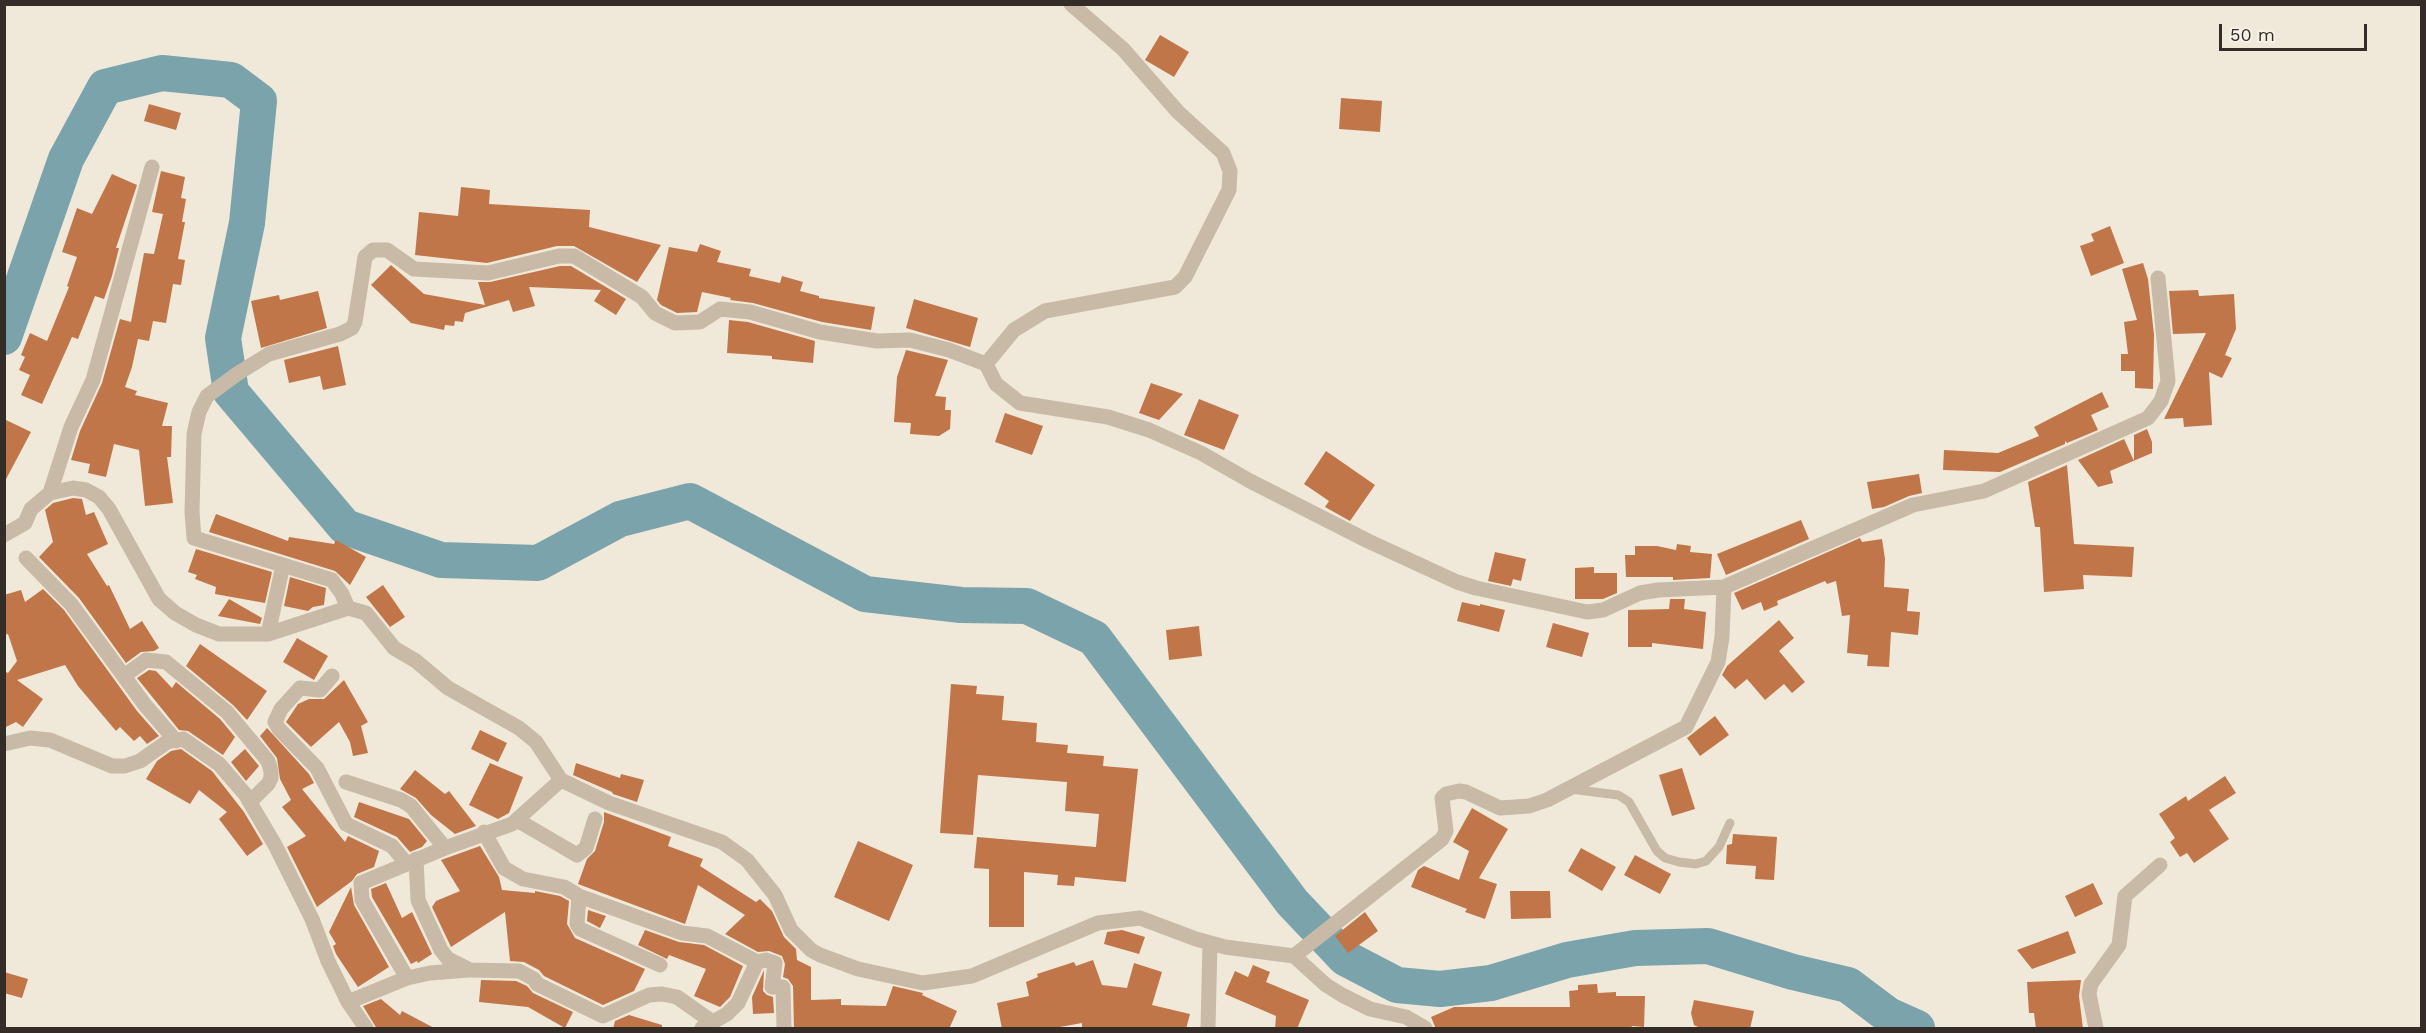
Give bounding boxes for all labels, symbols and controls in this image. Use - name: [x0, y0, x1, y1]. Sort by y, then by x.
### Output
- scale bar: [2222, 12, 2370, 50]
- text: 50 m: [2230, 24, 2275, 45]

